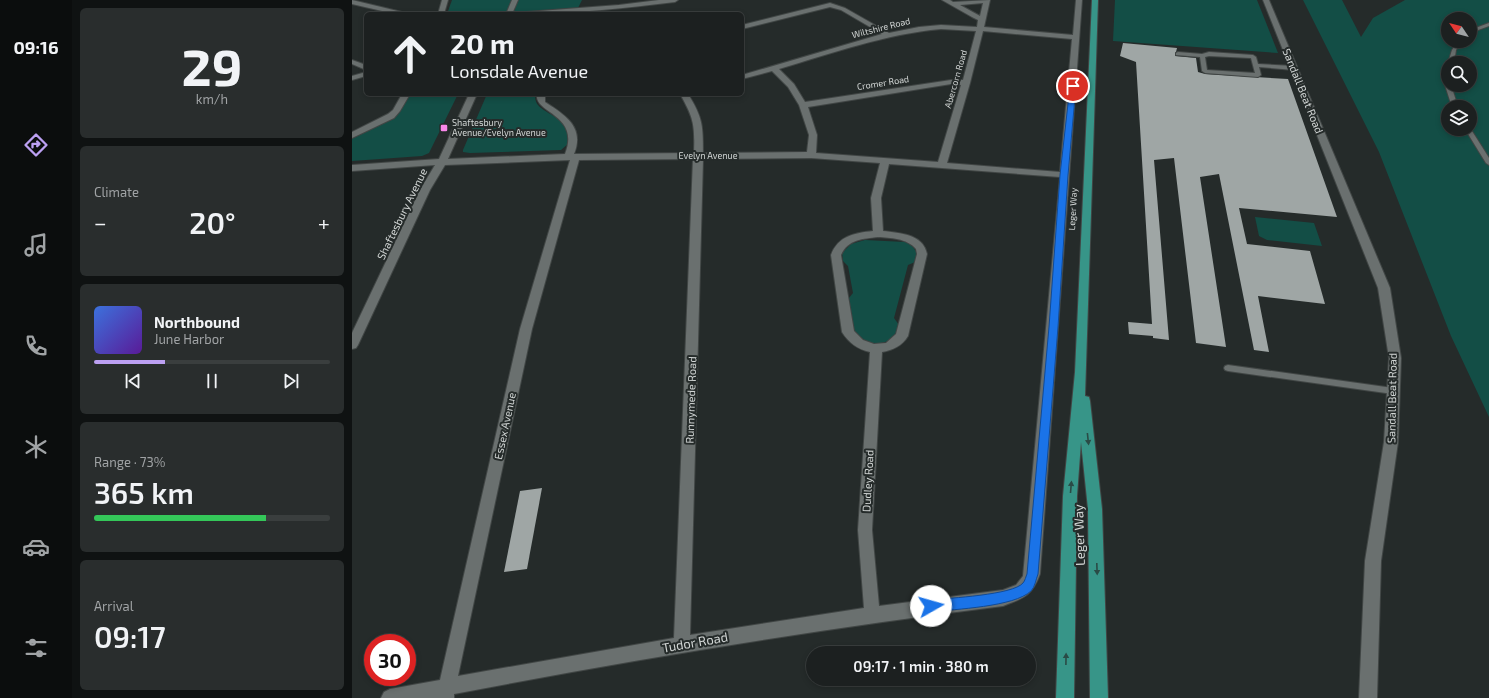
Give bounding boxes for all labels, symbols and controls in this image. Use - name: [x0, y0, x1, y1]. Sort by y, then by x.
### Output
- north arrow: [1441, 12, 1477, 48]
- map controls: [1441, 12, 1477, 136]
- street label: Wiltshire Road: [850, 15, 911, 40]
- text: 20 m: [450, 26, 515, 60]
- icon: ahead: [384, 28, 436, 80]
- text: 29: [182, 34, 242, 96]
- text: 09:16: [14, 36, 59, 58]
- street label: Sandall Beat Road: [1281, 46, 1326, 135]
- street label: Abercorn Road: [942, 48, 969, 109]
- button: search: [1441, 56, 1477, 92]
- text: Lonsdale Avenue: [450, 60, 588, 82]
- pin: [1056, 69, 1090, 103]
- street label: Cromer Road: [856, 73, 910, 92]
- icon: arrive: [1062, 75, 1084, 97]
- text: km/h: [196, 91, 228, 107]
- button: layers: [1441, 100, 1477, 136]
- place label: Shaftesbury Avenue/Evelyn Avenue: [452, 117, 546, 138]
- marker: Shaftesbury Avenue/Evelyn Avenue: [439, 123, 449, 133]
- icon: directions: [22, 131, 50, 159]
- street label: Evelyn Avenue: [678, 150, 738, 161]
- street label: Shaftesbury Avenue: [374, 166, 429, 262]
- text: Climate: [94, 184, 139, 200]
- street label: Leger Way: [1066, 187, 1079, 231]
- text: 20°: [189, 204, 236, 240]
- text: −: [94, 209, 107, 235]
- text: +: [318, 209, 330, 235]
- icon: music: [22, 231, 50, 259]
- text: Northbound: [154, 313, 240, 331]
- text: June Harbor: [154, 331, 224, 347]
- icon: phone: [22, 332, 50, 360]
- street label: Sandall Beat Road: [1384, 353, 1399, 443]
- street label: Runnymede Road: [682, 356, 699, 444]
- icon: previous: [122, 370, 144, 392]
- icon: pause: [201, 370, 223, 392]
- icon: next: [280, 370, 302, 392]
- street label: Essex Avenue: [491, 391, 518, 461]
- icon: climate: [22, 433, 50, 461]
- one-way arrow: [1085, 433, 1091, 445]
- street label: Dudley Road: [859, 449, 876, 512]
- text: Range · 73%: [94, 454, 165, 470]
- text: 365 km: [94, 474, 194, 510]
- one-way arrow: [1068, 481, 1074, 493]
- street label: Leger Way: [1070, 504, 1088, 566]
- icon: car: [22, 533, 50, 561]
- one-way arrow: [1093, 563, 1100, 575]
- position arrow: [910, 585, 952, 627]
- text: Arrival: [94, 598, 134, 614]
- text: 09:17: [94, 618, 166, 654]
- street label: Tudor Road: [661, 628, 729, 656]
- icon: filters: [22, 634, 50, 662]
- speed limit sign: 30: [364, 634, 416, 686]
- one-way arrow: [1062, 653, 1069, 665]
- text: 09:17 · 1 min · 380 m: [853, 657, 989, 675]

